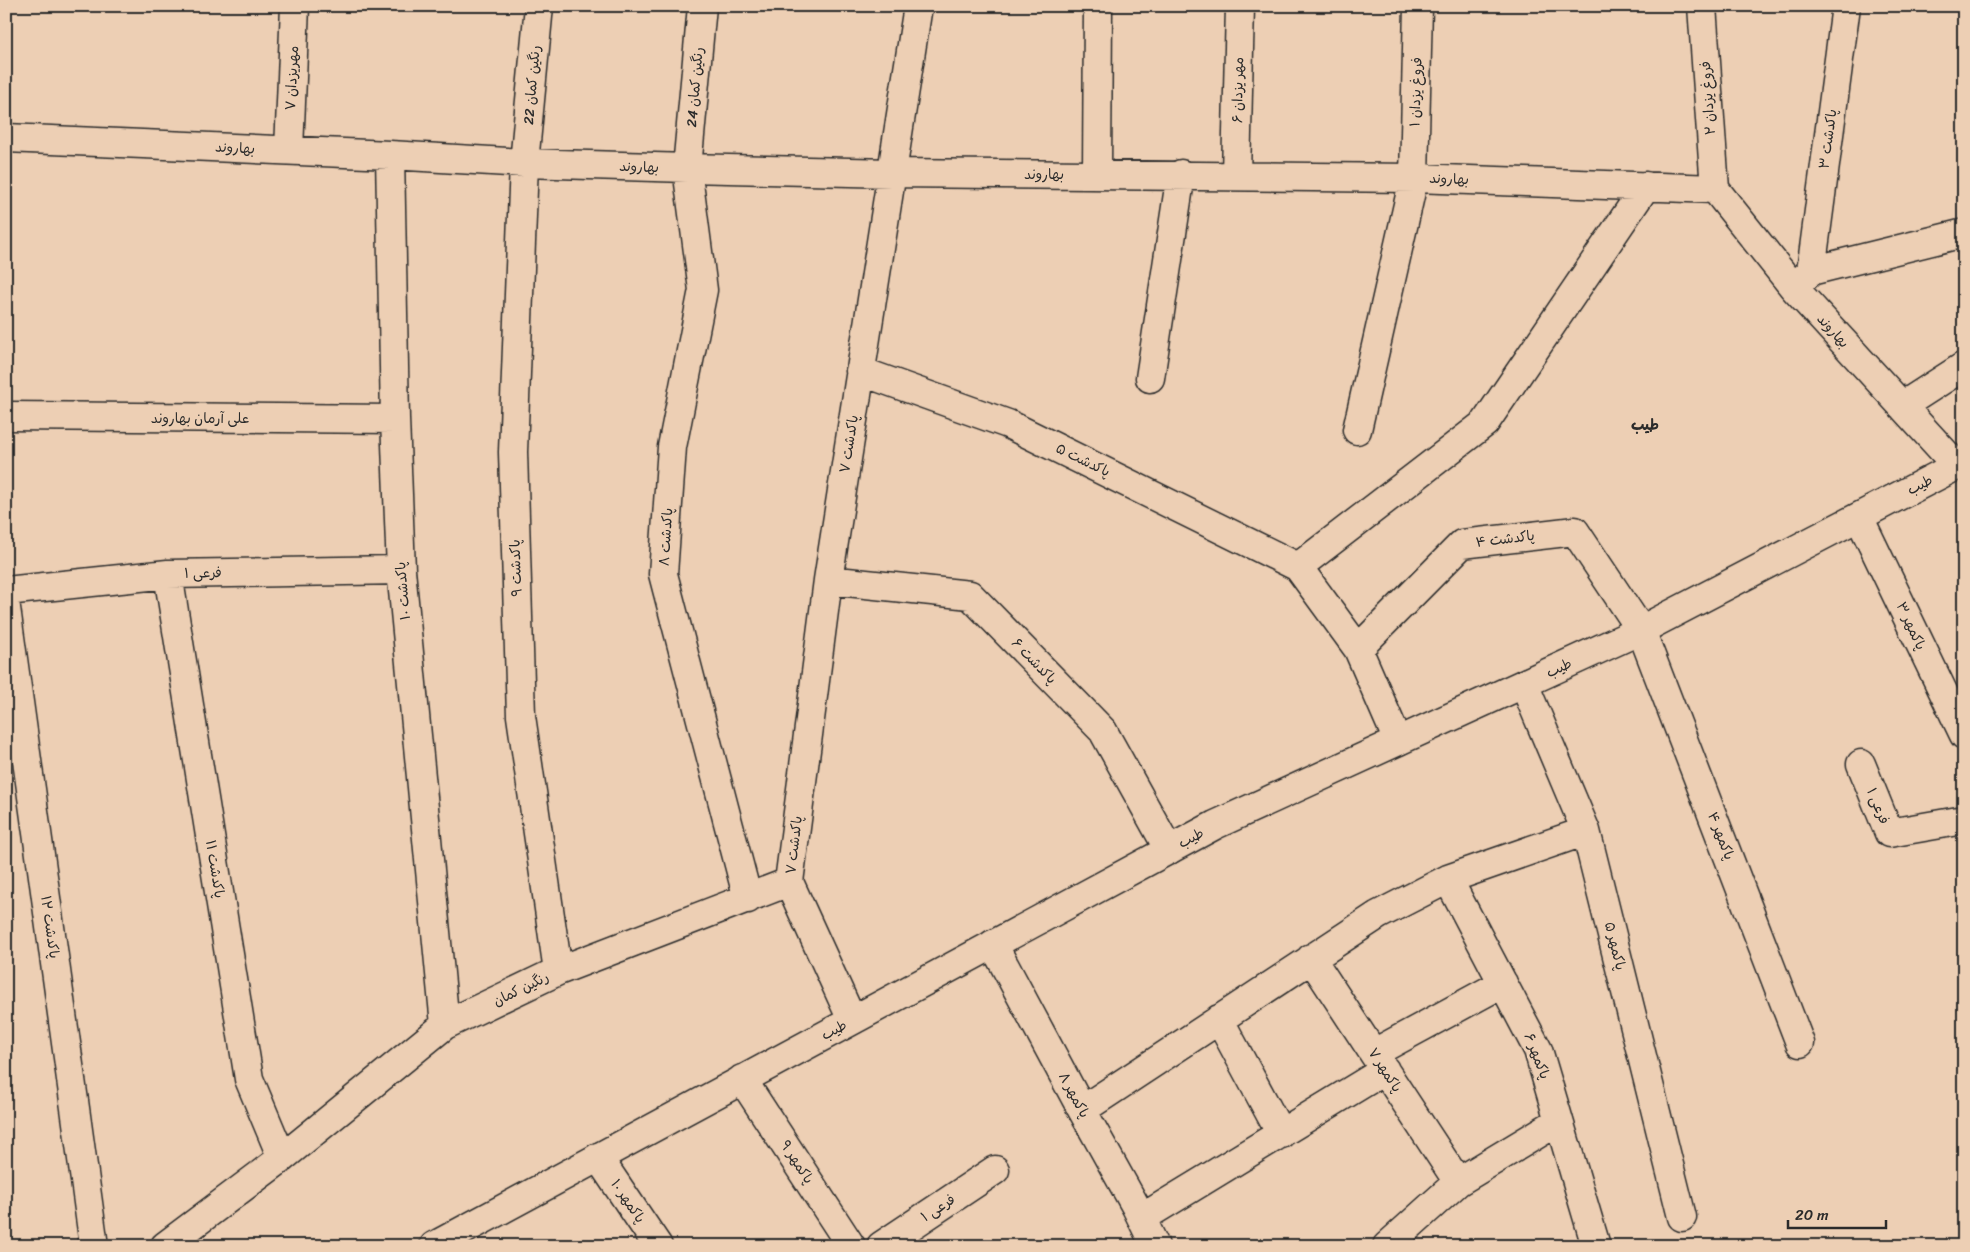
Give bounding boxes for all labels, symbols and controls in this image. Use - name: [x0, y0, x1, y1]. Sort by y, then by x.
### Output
- street label: رنگین کمان 22: [516, 44, 548, 126]
- street label: مهریزدان ۷: [278, 45, 306, 111]
- street label: رنگین کمان 24: [679, 46, 711, 128]
- street label: مهر یزدان ۶: [1225, 57, 1251, 123]
- street label: فروغ یزدان ۱: [1402, 57, 1430, 127]
- street label: فروغ یزدان ۲: [1693, 60, 1723, 136]
- street label: پاکدشت ۳: [1811, 107, 1845, 171]
- street label: بهاروند: [214, 134, 256, 162]
- street label: بهاروند: [619, 154, 659, 180]
- street label: بهاروند: [1024, 162, 1064, 187]
- street label: بهاروند: [1429, 166, 1469, 192]
- street label: بهاروند: [1810, 308, 1856, 354]
- street label: علی آرمان بهاروند: [151, 406, 249, 431]
- district label: طیب: [1631, 412, 1659, 438]
- street label: پاکدشت ۷: [832, 413, 866, 475]
- street label: پاکدشت ۵: [1051, 436, 1115, 484]
- street label: طیب: [1903, 468, 1937, 502]
- street label: پاکدشت ۸: [651, 507, 681, 567]
- street label: پاکدشت ۴: [1474, 523, 1536, 555]
- street label: پاکدشت ۹: [503, 539, 529, 597]
- street label: فرعی ۱: [184, 560, 222, 586]
- street label: پاکدشت ۱۰: [388, 561, 418, 621]
- street label: پاکمهر ۳: [1889, 598, 1933, 654]
- street label: پاکدشت ۶: [1005, 632, 1063, 690]
- street label: طیب: [1542, 651, 1576, 685]
- street label: فرعی ۱: [1859, 784, 1897, 828]
- street label: پاکمهر ۴: [1700, 808, 1742, 864]
- street label: پاکدشت ۷: [778, 814, 810, 876]
- street label: طیب: [1173, 821, 1209, 855]
- street label: پاکدشت ۱۱: [198, 838, 232, 900]
- street label: پاکدشت ۱۲: [33, 894, 67, 960]
- street label: پاکمهر ۵: [1597, 919, 1633, 973]
- street label: رنگین کمان: [489, 965, 553, 1013]
- street label: طیب: [816, 1013, 852, 1047]
- street label: پاکمهر ۶: [1517, 1029, 1557, 1083]
- street label: پاکمهر ۷: [1361, 1043, 1409, 1097]
- street label: پاکمهر ۸: [1051, 1067, 1097, 1123]
- street label: پاکمهر ۹: [773, 1135, 821, 1189]
- street label: پاکمهر ۱۰: [604, 1174, 652, 1228]
- street label: فرعی ۱: [915, 1187, 961, 1229]
- scale bar: [1788, 1197, 1885, 1229]
- text: 20 m: [1795, 1202, 1829, 1228]

